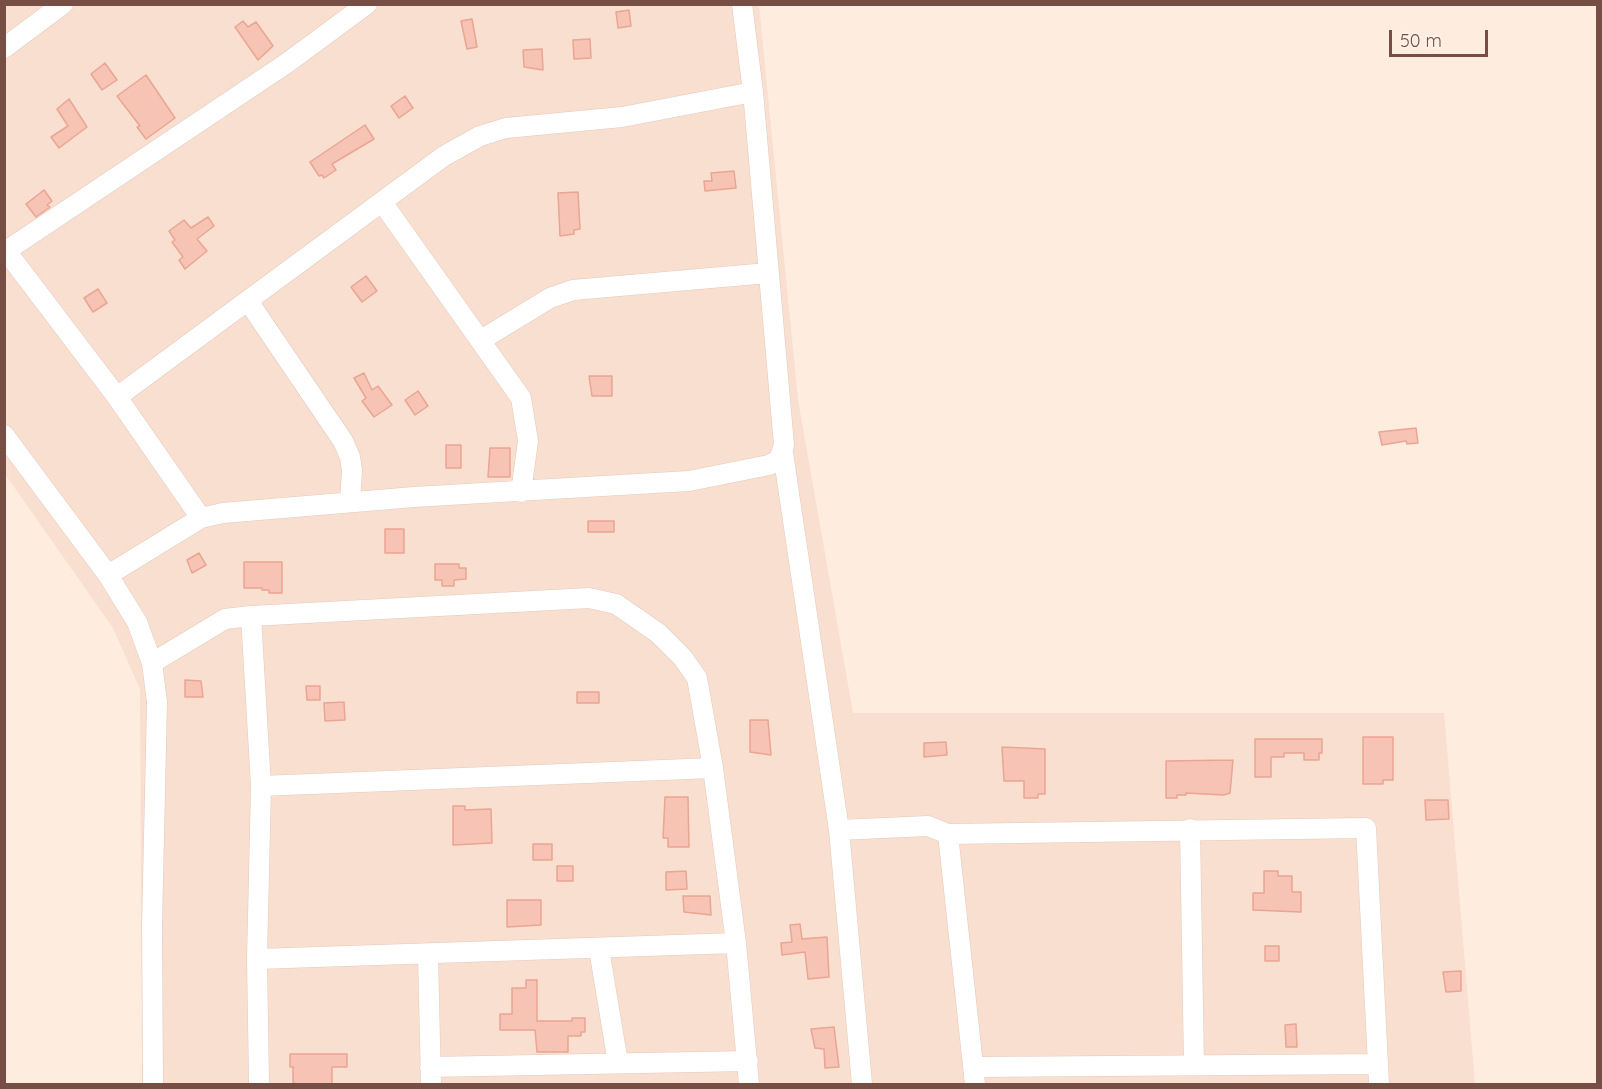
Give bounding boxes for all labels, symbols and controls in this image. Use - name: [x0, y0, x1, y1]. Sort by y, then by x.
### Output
- scale bar: [1392, 18, 1491, 56]
- text: 50 m: [1400, 29, 1442, 52]

